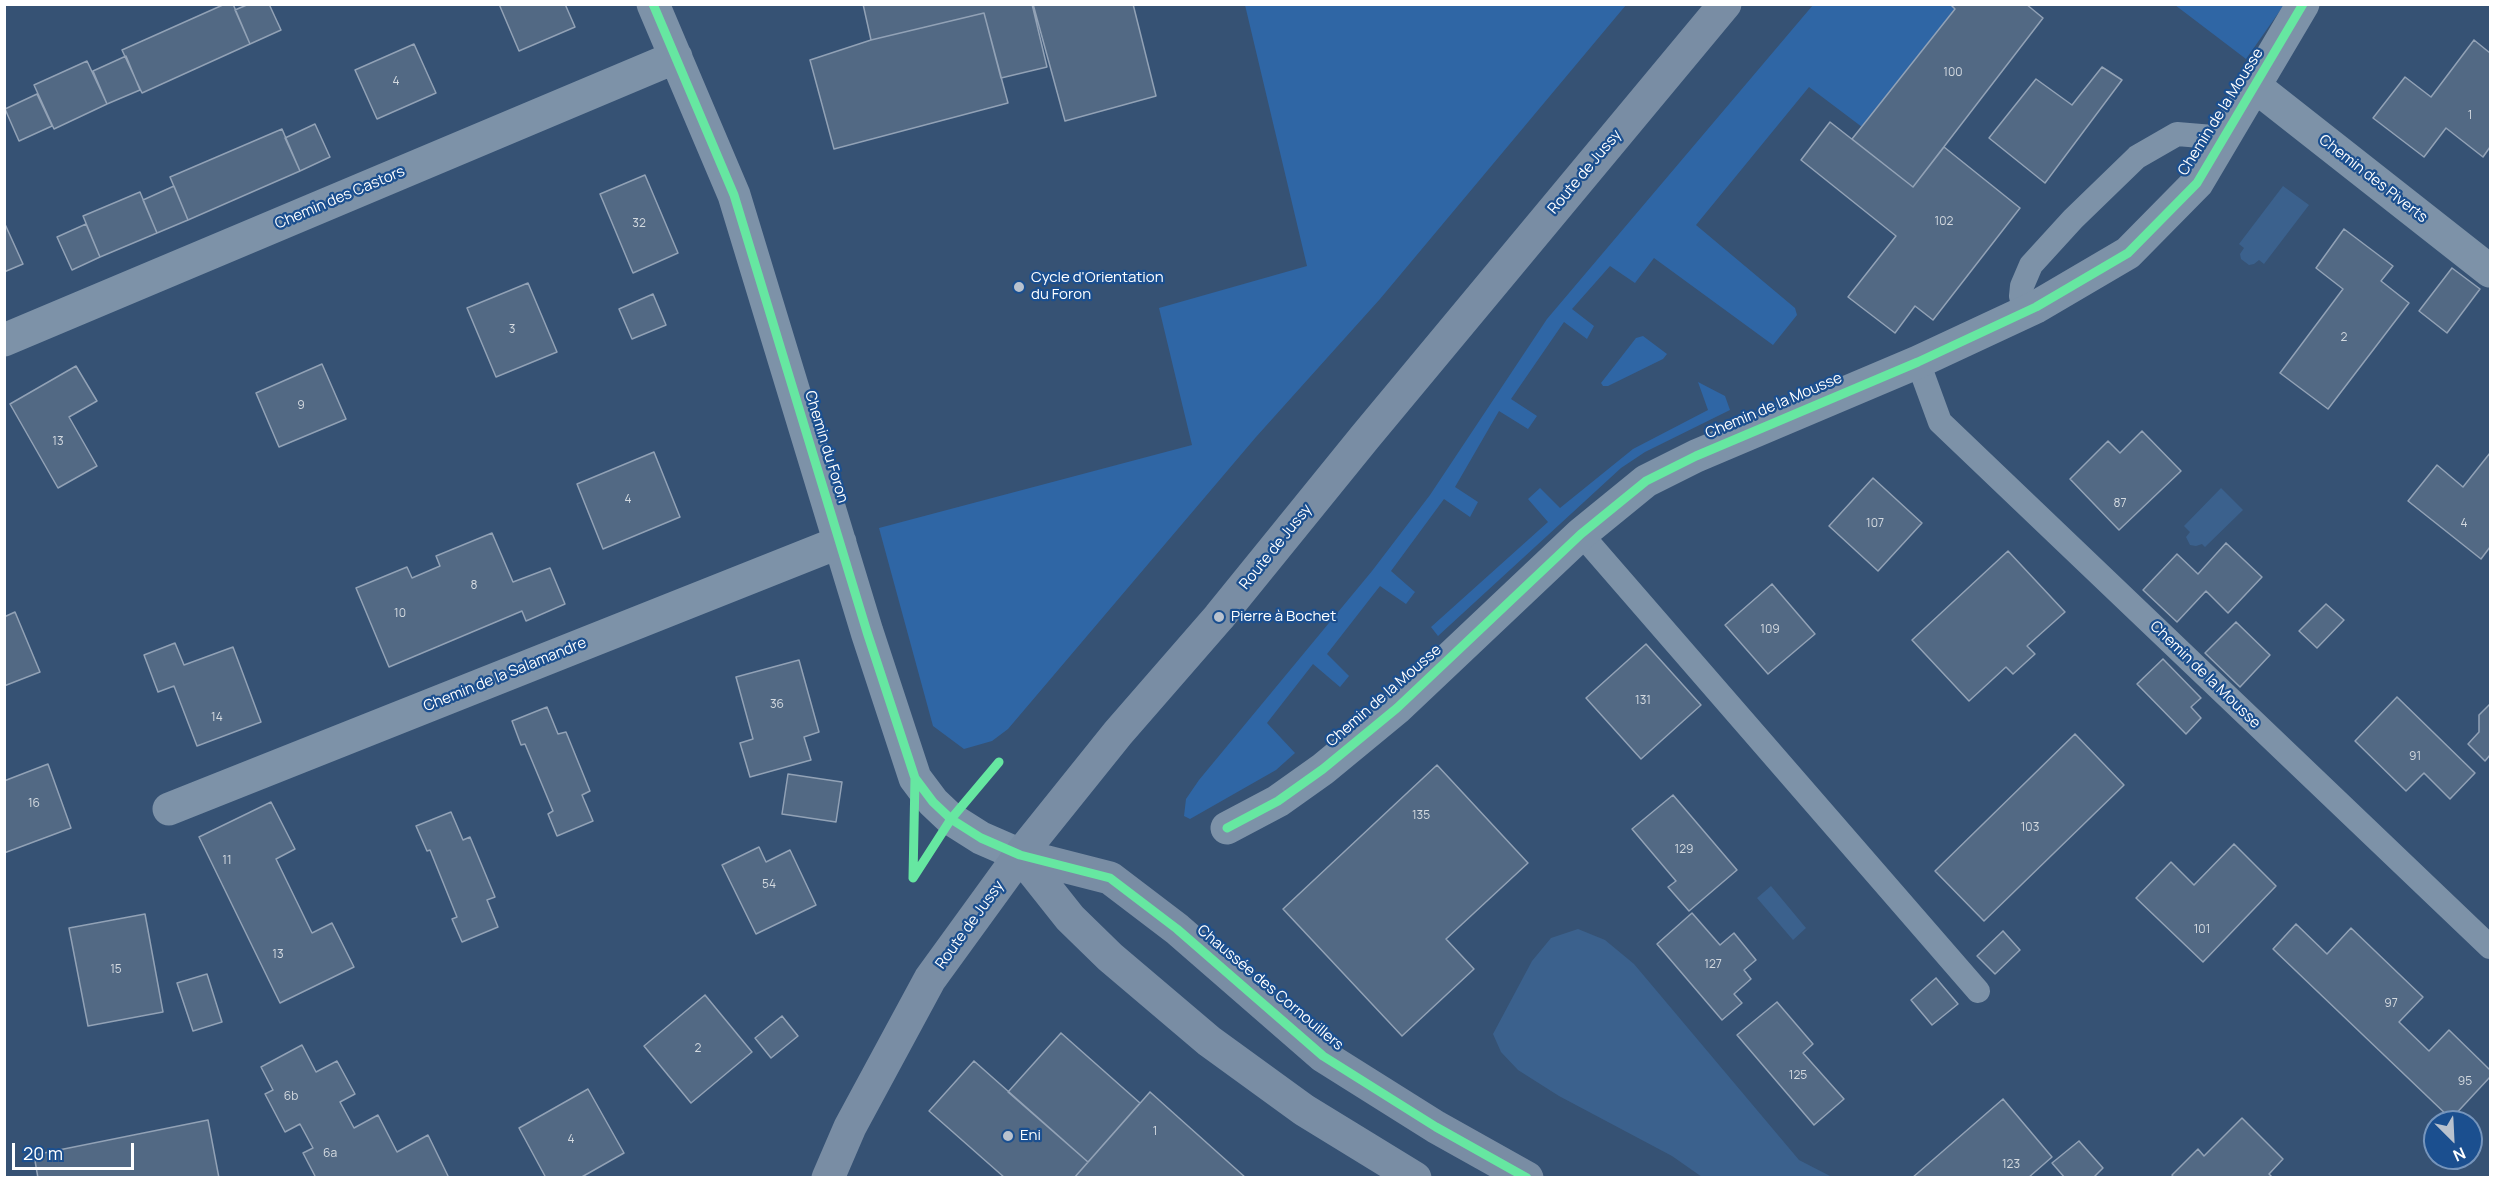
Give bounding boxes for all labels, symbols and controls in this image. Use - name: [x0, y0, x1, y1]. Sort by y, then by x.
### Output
- street label: Chemin de la Mousse: [2174, 45, 2268, 179]
- house number: 100: [1943, 66, 1963, 80]
- house number: 4: [392, 75, 400, 89]
- house number: 1: [2468, 109, 2472, 123]
- street label: Route de Jussy: [1544, 126, 1626, 218]
- street label: Chemin des Piverts: [2315, 131, 2431, 227]
- street label: Chemin des Castors: [272, 162, 408, 234]
- house number: 102: [1935, 215, 1953, 229]
- house number: 32: [632, 217, 646, 231]
- place label: Cycle d'Orientation du Foron: [1031, 269, 1164, 304]
- marker: Cycle d'Orientation du Foron: [1012, 280, 1026, 294]
- house number: 3: [509, 323, 515, 337]
- house number: 2: [2341, 331, 2347, 345]
- street label: Chemin de la Mousse: [1703, 369, 1845, 443]
- street label: Chemin du Foron: [800, 389, 852, 505]
- house number: 9: [297, 399, 305, 413]
- house number: 13: [52, 435, 64, 449]
- house number: 4: [624, 493, 632, 507]
- house number: 87: [2114, 497, 2126, 511]
- street label: Route de Jussy: [1236, 501, 1316, 593]
- house number: 107: [1866, 517, 1884, 531]
- house number: 4: [2460, 517, 2468, 531]
- house number: 8: [471, 579, 477, 593]
- house number: 10: [394, 607, 406, 621]
- place label: Pierre à Bochet: [1231, 608, 1336, 626]
- marker: Pierre à Bochet: [1212, 610, 1226, 624]
- street label: Chemin de la Mousse: [2146, 618, 2264, 732]
- house number: 109: [1760, 623, 1780, 637]
- street label: Chemin de la Salamandre: [421, 634, 589, 716]
- street label: Chemin de la Mousse: [1323, 641, 1445, 751]
- house number: 131: [1635, 694, 1651, 708]
- house number: 36: [770, 698, 784, 712]
- house number: 14: [211, 711, 223, 725]
- house number: 91: [2409, 750, 2421, 764]
- house number: 16: [28, 797, 40, 811]
- house number: 135: [1412, 809, 1430, 823]
- house number: 103: [2021, 821, 2039, 835]
- house number: 129: [1675, 843, 1693, 857]
- house number: 11: [222, 854, 232, 868]
- street label: Route de Jussy: [932, 877, 1008, 973]
- house number: 54: [762, 878, 776, 892]
- street label: Chaussée des Cornouillers: [1193, 921, 1347, 1055]
- house number: 101: [2194, 923, 2210, 937]
- house number: 13: [272, 948, 284, 962]
- house number: 127: [1704, 958, 1722, 972]
- house number: 15: [110, 963, 122, 977]
- house number: 97: [2384, 997, 2398, 1011]
- house number: 2: [695, 1042, 701, 1056]
- house number: 125: [1789, 1069, 1807, 1083]
- house number: 95: [2458, 1075, 2472, 1089]
- house number: 6b: [284, 1090, 298, 1104]
- north arrow: [2423, 1110, 2483, 1170]
- house number: 1: [1153, 1125, 1157, 1139]
- place label: Eni: [1020, 1127, 1041, 1145]
- marker: Eni: [1001, 1129, 1015, 1143]
- scale bar: [15, 1131, 136, 1169]
- house number: 4: [567, 1133, 575, 1147]
- text: 20 m: [23, 1141, 63, 1165]
- text: N: [2450, 1142, 2469, 1167]
- house number: 6a: [323, 1147, 337, 1161]
- house number: 123: [2002, 1158, 2020, 1172]

